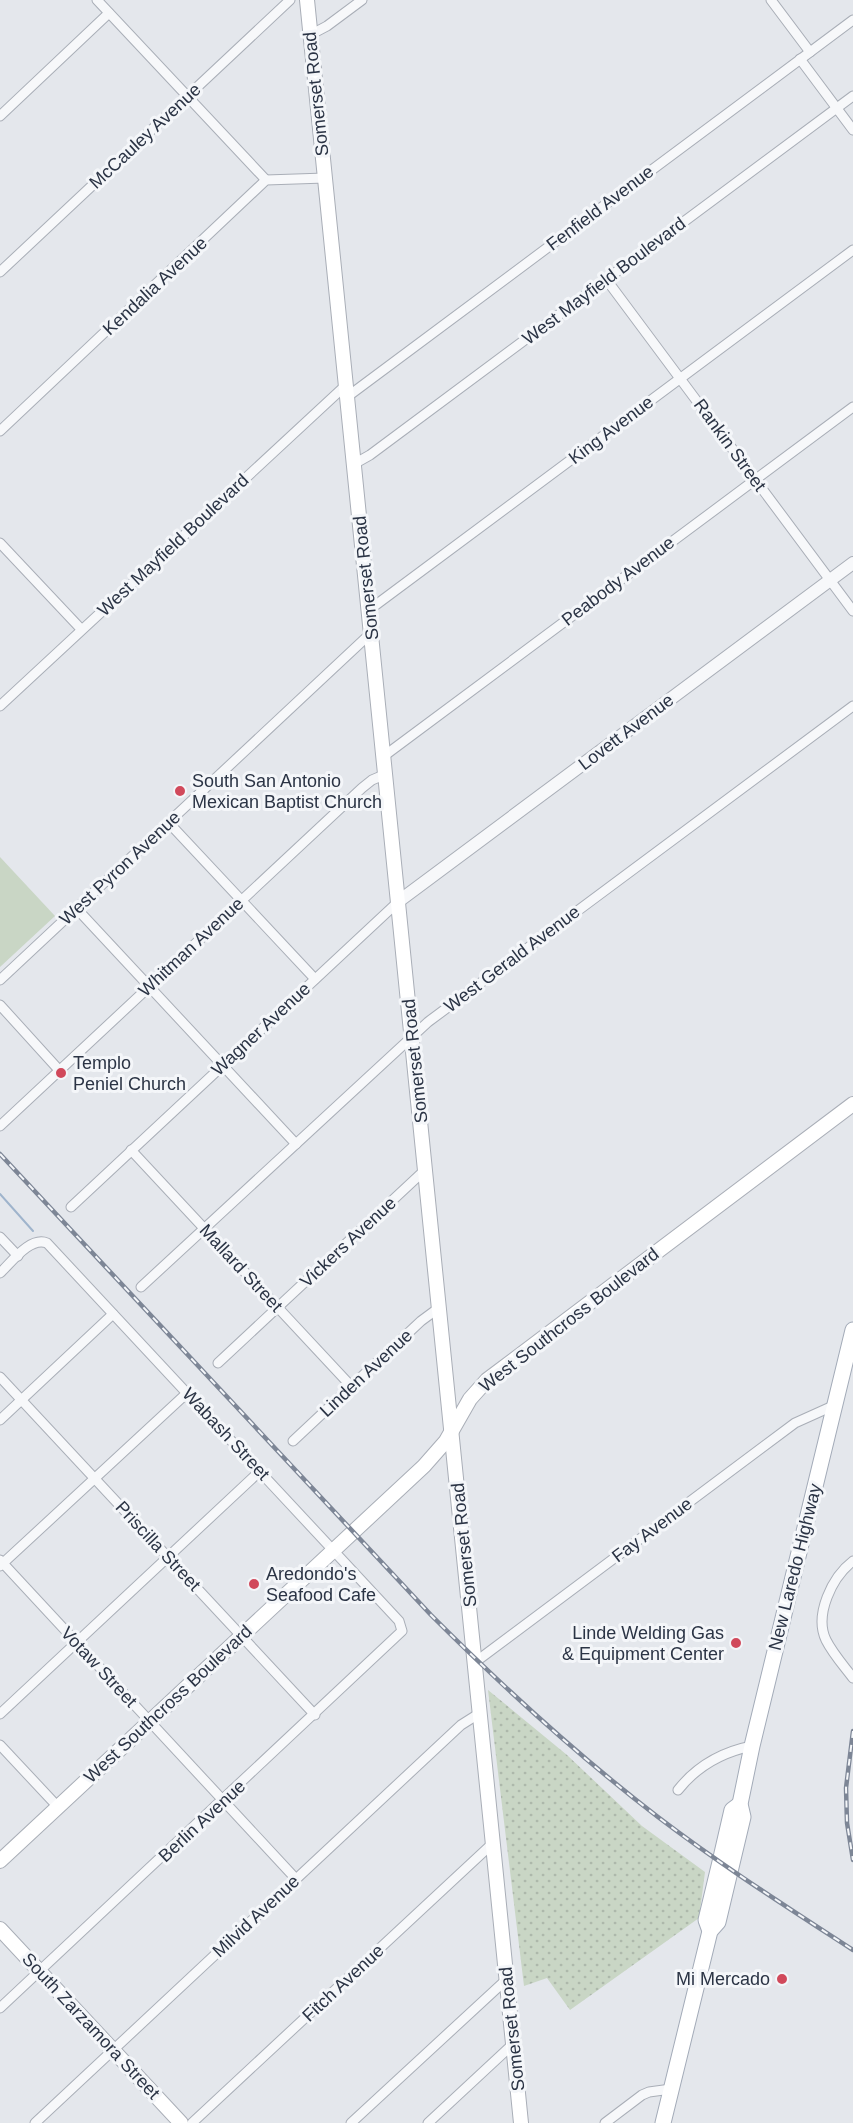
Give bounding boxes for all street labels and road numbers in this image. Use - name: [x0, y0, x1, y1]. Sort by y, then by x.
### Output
- street label: Somerset Road: [300, 31, 332, 157]
- street label: McCauley Avenue: [85, 79, 205, 193]
- street label: Fenfield Avenue: [543, 161, 657, 255]
- street label: West Mayfield Boulevard: [519, 213, 689, 349]
- street label: Kendalia Avenue: [99, 233, 211, 339]
- street label: King Avenue: [565, 392, 657, 468]
- street label: Rankin Street: [690, 395, 770, 495]
- street label: West Mayfield Boulevard: [93, 470, 253, 620]
- street label: Somerset Road: [350, 515, 382, 641]
- street label: Peabody Avenue: [558, 532, 678, 630]
- street label: Lovett Avenue: [575, 690, 677, 774]
- street label: West Pyron Avenue: [56, 807, 184, 929]
- street label: Whitman Avenue: [135, 893, 247, 1001]
- street label: West Gerald Avenue: [440, 902, 584, 1016]
- street label: Wagner Avenue: [208, 978, 314, 1080]
- street label: Somerset Road: [399, 998, 431, 1124]
- street label: Vickers Avenue: [296, 1193, 400, 1291]
- street label: Mallard Street: [195, 1220, 287, 1316]
- street label: West Southcross Boulevard: [475, 1244, 663, 1396]
- street label: Linden Avenue: [316, 1325, 416, 1421]
- street label: Wabash Street: [178, 1384, 274, 1484]
- street label: Somerset Road: [448, 1482, 480, 1608]
- street label: New Laredo Highway: [765, 1482, 825, 1652]
- street label: Fay Avenue: [608, 1494, 696, 1566]
- street label: Priscilla Street: [111, 1497, 205, 1595]
- street label: West Southcross Boulevard: [80, 1621, 256, 1787]
- street label: Votaw Street: [57, 1623, 141, 1711]
- street label: Berlin Avenue: [155, 1776, 249, 1866]
- street label: Milvid Avenue: [209, 1871, 303, 1961]
- street label: Fitch Avenue: [298, 1940, 388, 2026]
- street label: South Zarzamora Street: [18, 1949, 164, 2103]
- street label: Somerset Road: [496, 1966, 528, 2092]

